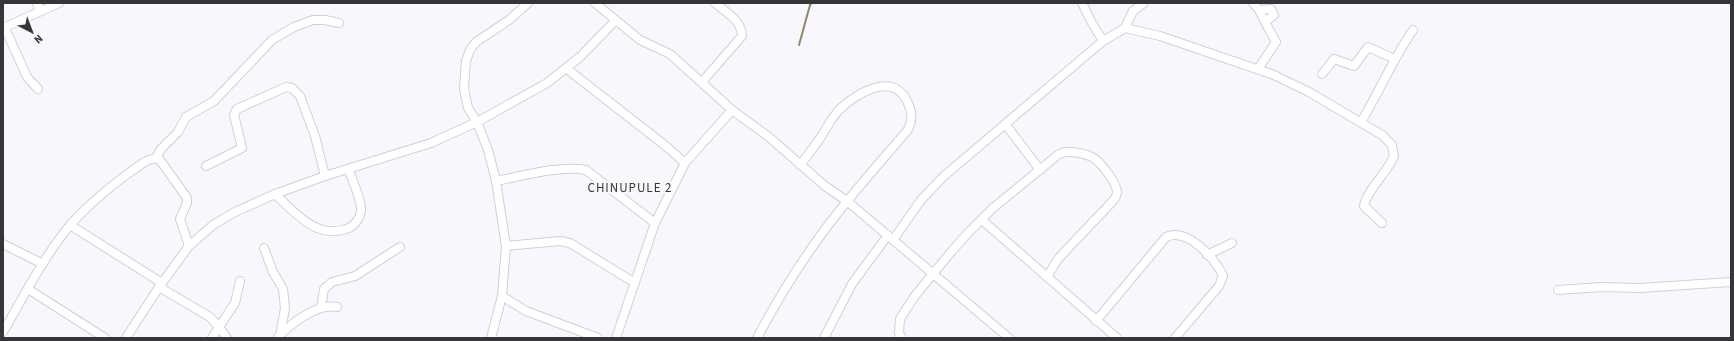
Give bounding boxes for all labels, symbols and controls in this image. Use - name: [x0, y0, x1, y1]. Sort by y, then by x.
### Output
- north arrow: [12, 12, 52, 52]
- text: N: [31, 31, 46, 47]
- district label: CHINUPULE 2: [587, 179, 673, 197]

